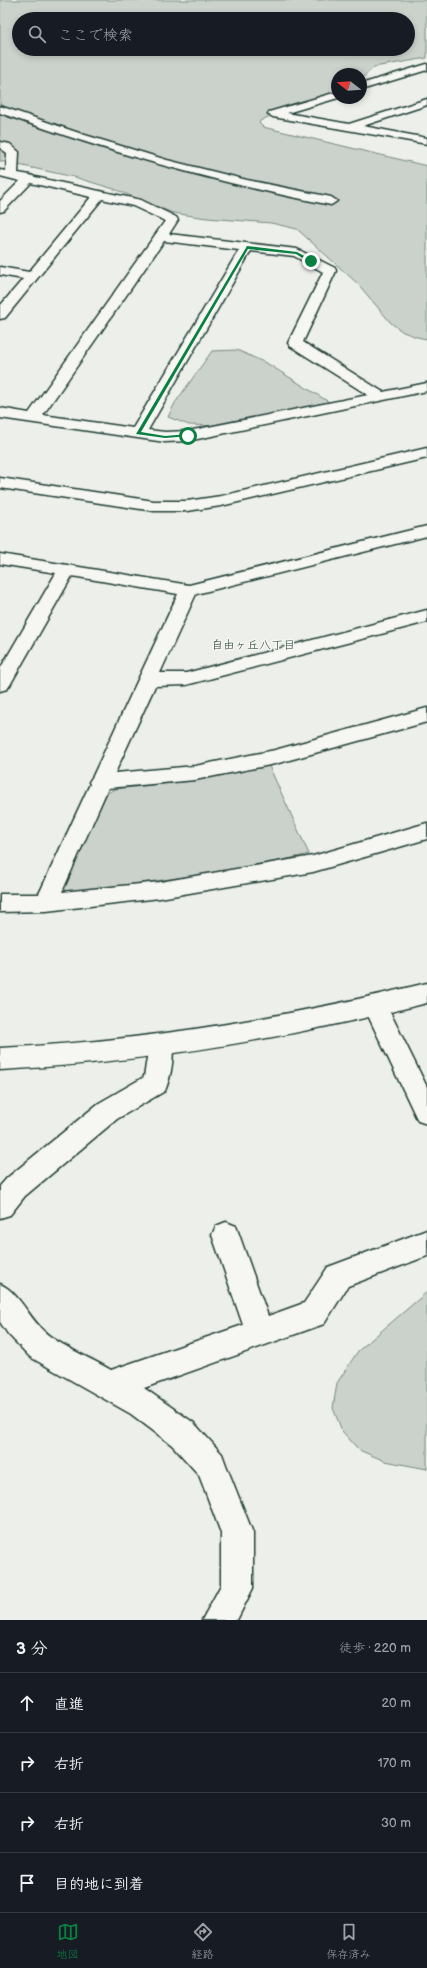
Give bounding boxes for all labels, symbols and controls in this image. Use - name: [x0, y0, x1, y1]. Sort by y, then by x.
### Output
- search box: [12, 12, 415, 56]
- icon: search: [26, 23, 48, 45]
- text: ここで検索: [58, 26, 133, 45]
- north arrow: [331, 68, 367, 104]
- route end: [302, 252, 320, 270]
- route start: [179, 427, 197, 445]
- district label: 自由ヶ丘八丁目: [211, 638, 295, 653]
- text: 3 分: [16, 1639, 48, 1659]
- text: 徒歩 · 220 m: [339, 1640, 411, 1656]
- icon: ahead: [16, 1692, 38, 1714]
- text: 直進: [54, 1695, 84, 1714]
- text: 20 m: [381, 1695, 411, 1711]
- icon: right: [16, 1752, 38, 1774]
- text: 右折: [54, 1755, 84, 1774]
- text: 170 m: [378, 1755, 411, 1771]
- icon: right: [16, 1812, 38, 1834]
- text: 右折: [54, 1815, 84, 1834]
- text: 30 m: [381, 1815, 411, 1831]
- icon: arrive: [16, 1872, 38, 1894]
- text: 目的地に到着: [54, 1875, 144, 1894]
- tab: 地図: [57, 1921, 79, 1961]
- tab: 経路: [192, 1921, 214, 1961]
- tab: 保存済み: [327, 1921, 371, 1961]

